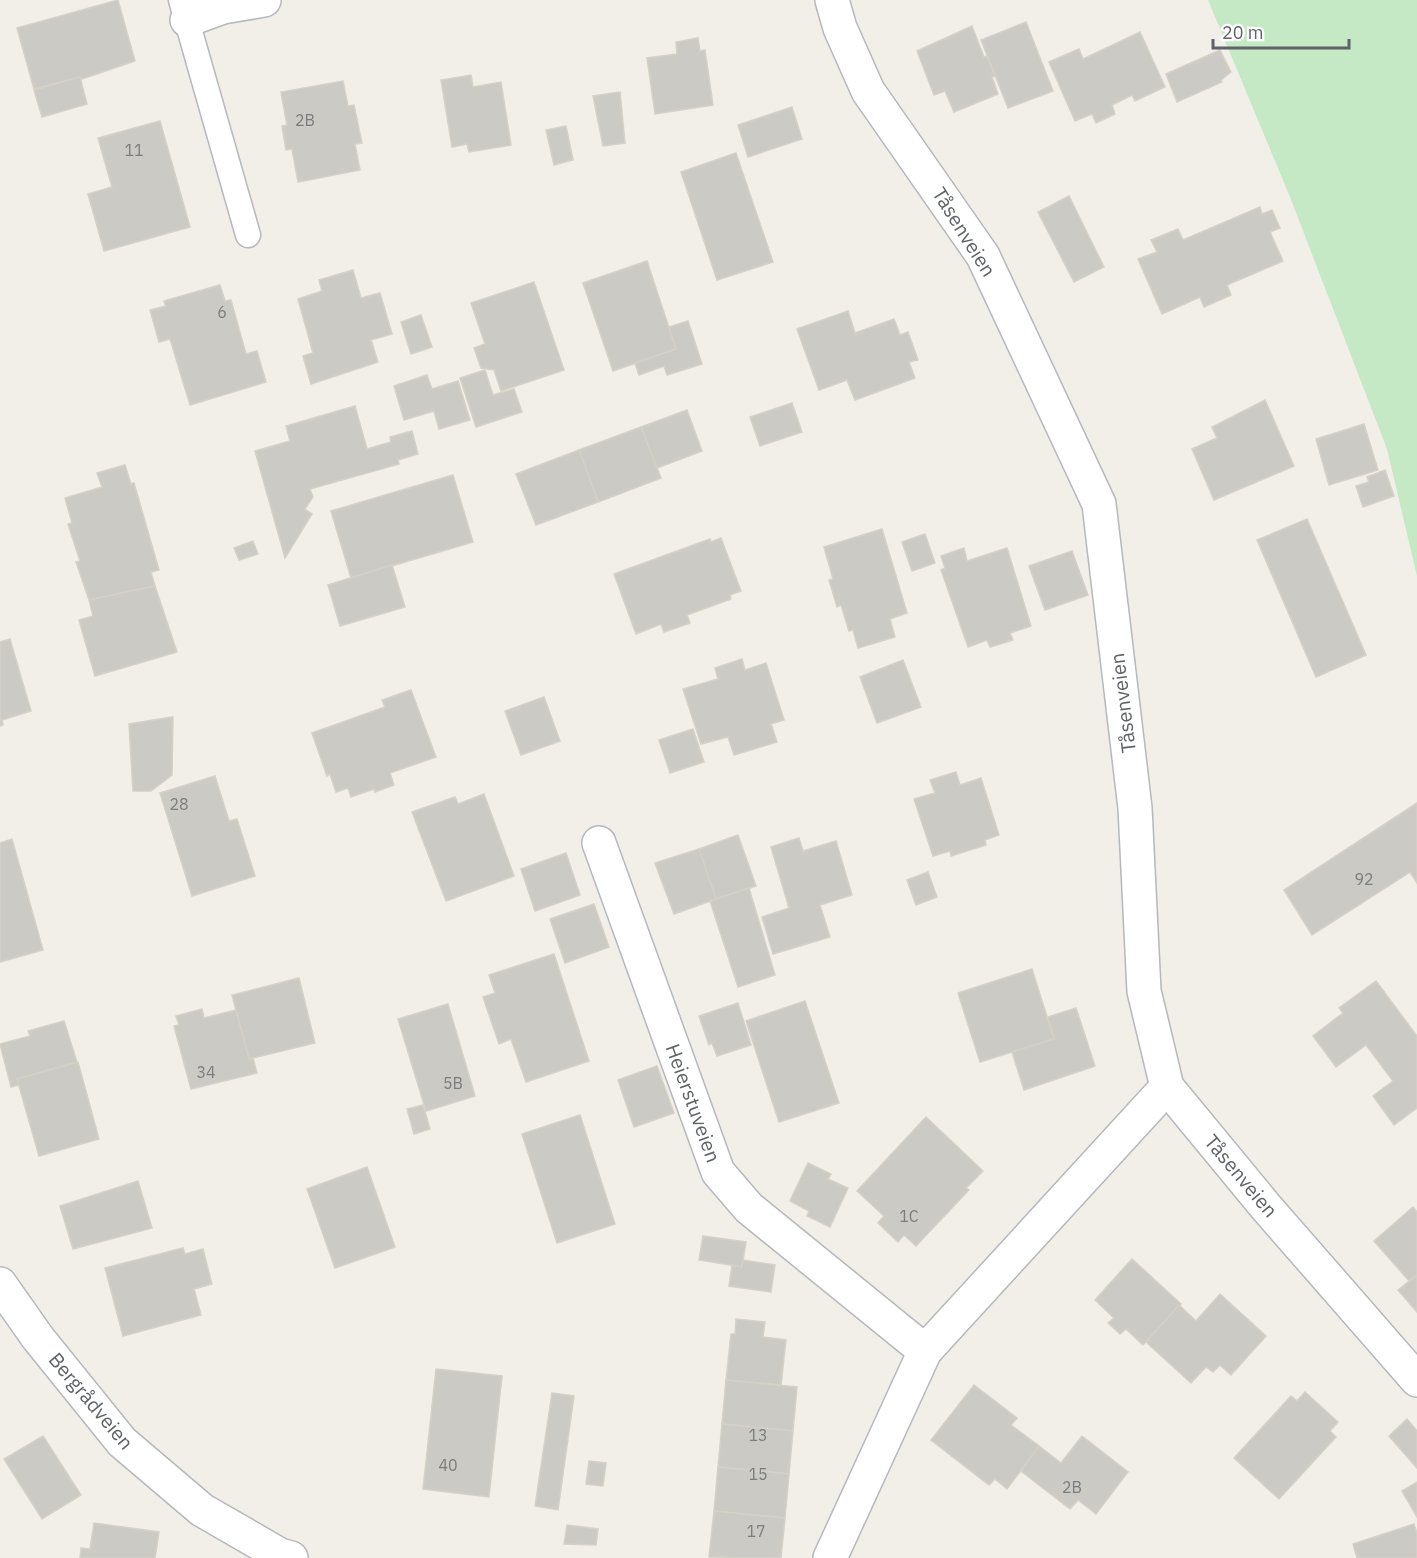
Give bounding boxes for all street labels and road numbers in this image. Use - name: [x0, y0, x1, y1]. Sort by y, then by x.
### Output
- street label: Tåsenveien: [926, 182, 1003, 282]
- street label: Tåsenveien: [1103, 651, 1142, 755]
- street label: Heierstuveien: [660, 1040, 727, 1166]
- street label: Tåsenveien: [1199, 1128, 1284, 1223]
- street label: Bergrådveien: [43, 1346, 140, 1455]

